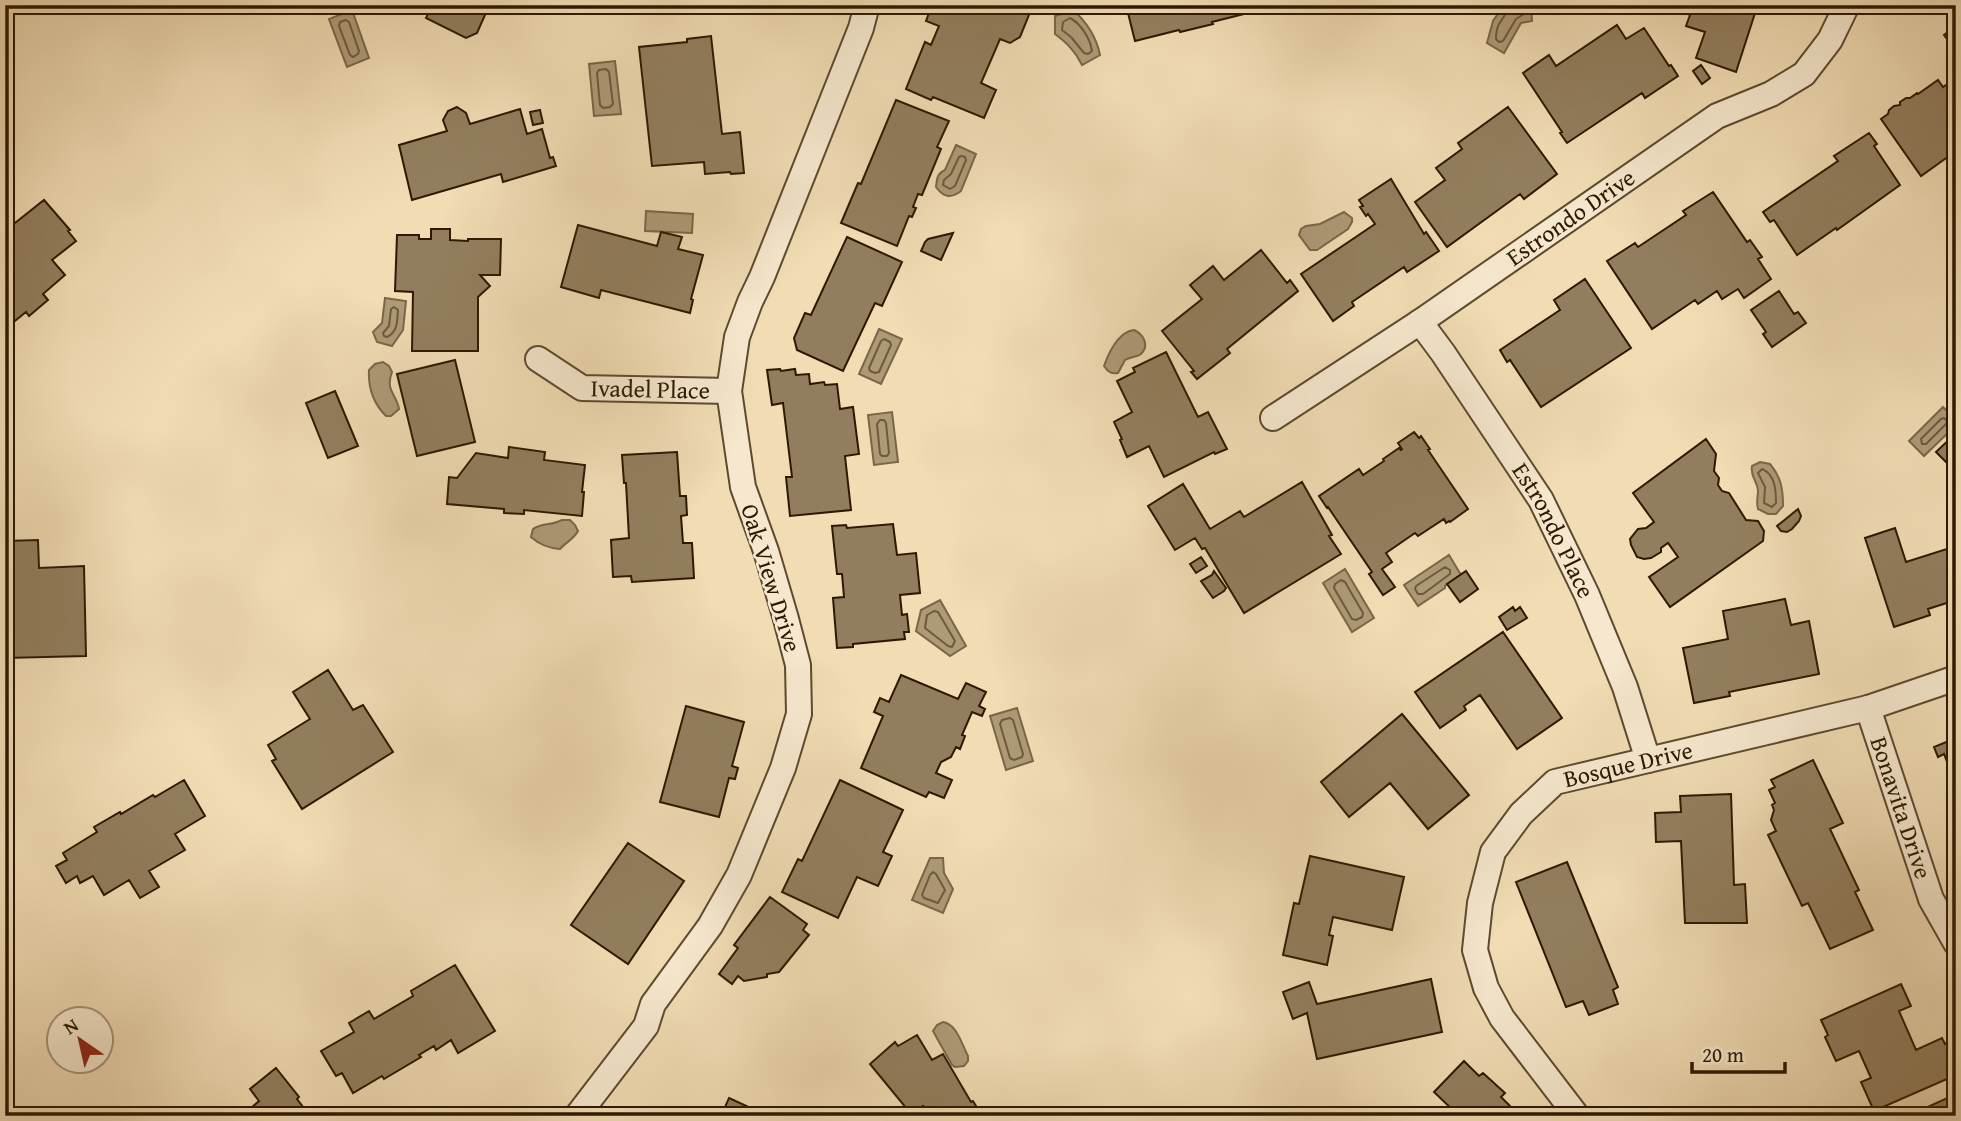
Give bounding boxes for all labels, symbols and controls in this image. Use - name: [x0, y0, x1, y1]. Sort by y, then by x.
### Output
- street label: Estrondo Drive: [1499, 160, 1642, 274]
- street label: Ivadel Place: [590, 370, 710, 408]
- street label: Estrondo Place: [1504, 455, 1604, 604]
- street label: Oak View Drive: [732, 499, 811, 656]
- street label: Bosque Drive: [1560, 732, 1696, 796]
- street label: Bonavita Drive: [1862, 732, 1941, 883]
- north arrow: [46, 1006, 116, 1076]
- text: N: [57, 1011, 84, 1041]
- scale bar: [1692, 1030, 1784, 1074]
- text: 20 m: [1702, 1039, 1744, 1070]

